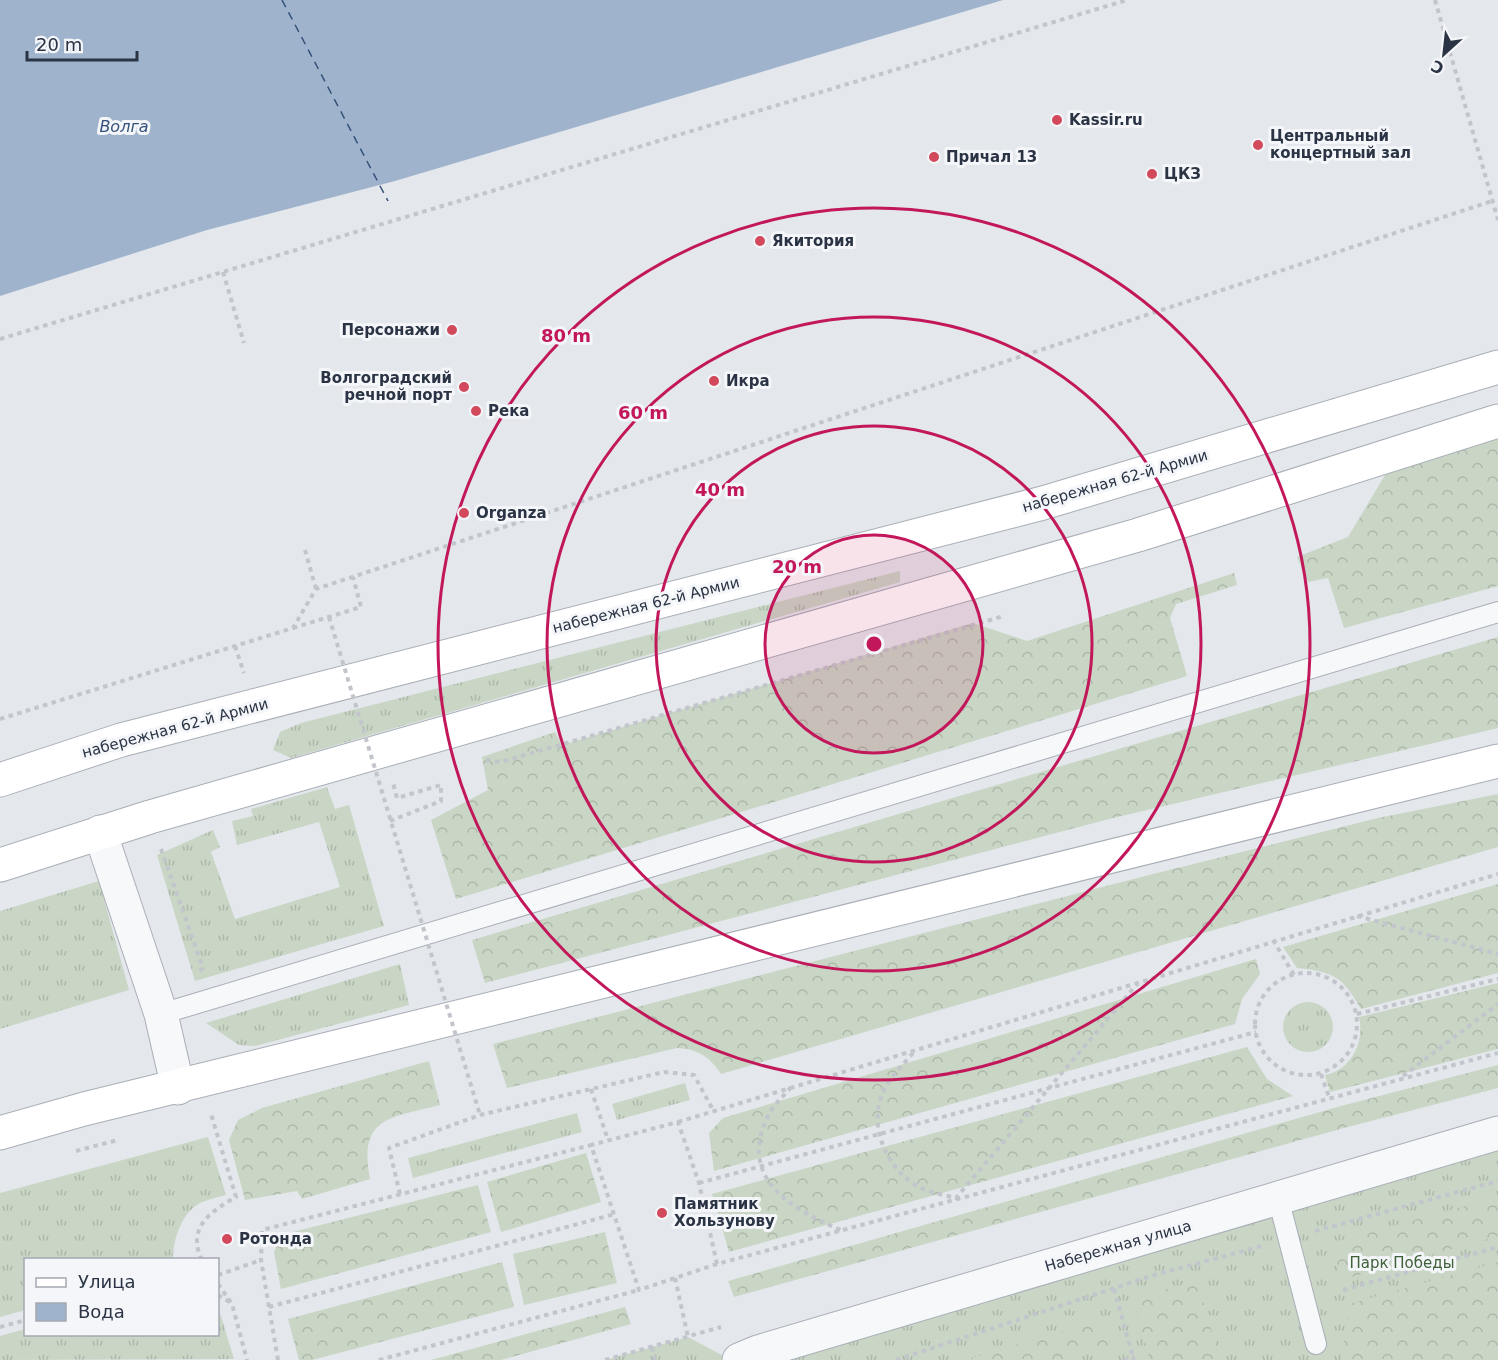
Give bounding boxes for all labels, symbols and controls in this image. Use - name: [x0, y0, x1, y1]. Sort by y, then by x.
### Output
- scale bar: [27, 24, 136, 62]
- north arrow: [1414, 24, 1474, 84]
- text: 20 m: [36, 34, 82, 55]
- text: С: [1428, 56, 1447, 78]
- place label: Kassir.ru: [1069, 111, 1143, 129]
- marker: Kassir.ru: [1050, 113, 1064, 127]
- water label: Волга: [99, 117, 149, 136]
- place label: Центральный концертный зал: [1270, 127, 1411, 162]
- marker: Центральный концертный зал: [1251, 138, 1265, 152]
- place label: Причал 13: [946, 148, 1037, 166]
- marker: Причал 13: [927, 150, 941, 164]
- place label: ЦКЗ: [1164, 165, 1201, 183]
- marker: ЦКЗ: [1145, 167, 1159, 181]
- place label: Якитория: [772, 232, 854, 250]
- marker: Якитория: [753, 234, 767, 248]
- place label: Персонажи: [341, 321, 440, 339]
- marker: Персонажи: [445, 323, 459, 337]
- text: 80 m: [541, 325, 591, 346]
- place label: Волгоградский речной порт: [320, 369, 452, 404]
- place label: Икра: [726, 372, 770, 390]
- marker: Икра: [707, 374, 721, 388]
- marker: Волгоградский речной порт: [457, 380, 471, 394]
- place label: Река: [488, 402, 529, 420]
- text: 60 m: [618, 402, 668, 423]
- marker: Река: [469, 404, 483, 418]
- street label: набережная 62-й Армии: [1020, 446, 1210, 516]
- text: 40 m: [695, 479, 745, 500]
- place label: Organza: [476, 504, 547, 522]
- marker: Organza: [457, 506, 471, 520]
- text: 20 m: [772, 556, 822, 577]
- street label: набережная 62-й Армии: [551, 573, 741, 637]
- centre of rings: [864, 634, 884, 654]
- street label: набережная 62-й Армии: [80, 694, 270, 762]
- place label: Памятник Хользунову: [674, 1195, 775, 1230]
- marker: Памятник Хользунову: [655, 1206, 669, 1220]
- street label: Набережная улица: [1043, 1216, 1193, 1276]
- place label: Ротонда: [239, 1230, 312, 1248]
- marker: Ротонда: [220, 1232, 234, 1246]
- park label: Парк Победы: [1350, 1254, 1454, 1272]
- legend: [24, 1258, 219, 1336]
- text: Улица: [78, 1271, 135, 1292]
- text: Вода: [78, 1301, 125, 1322]

